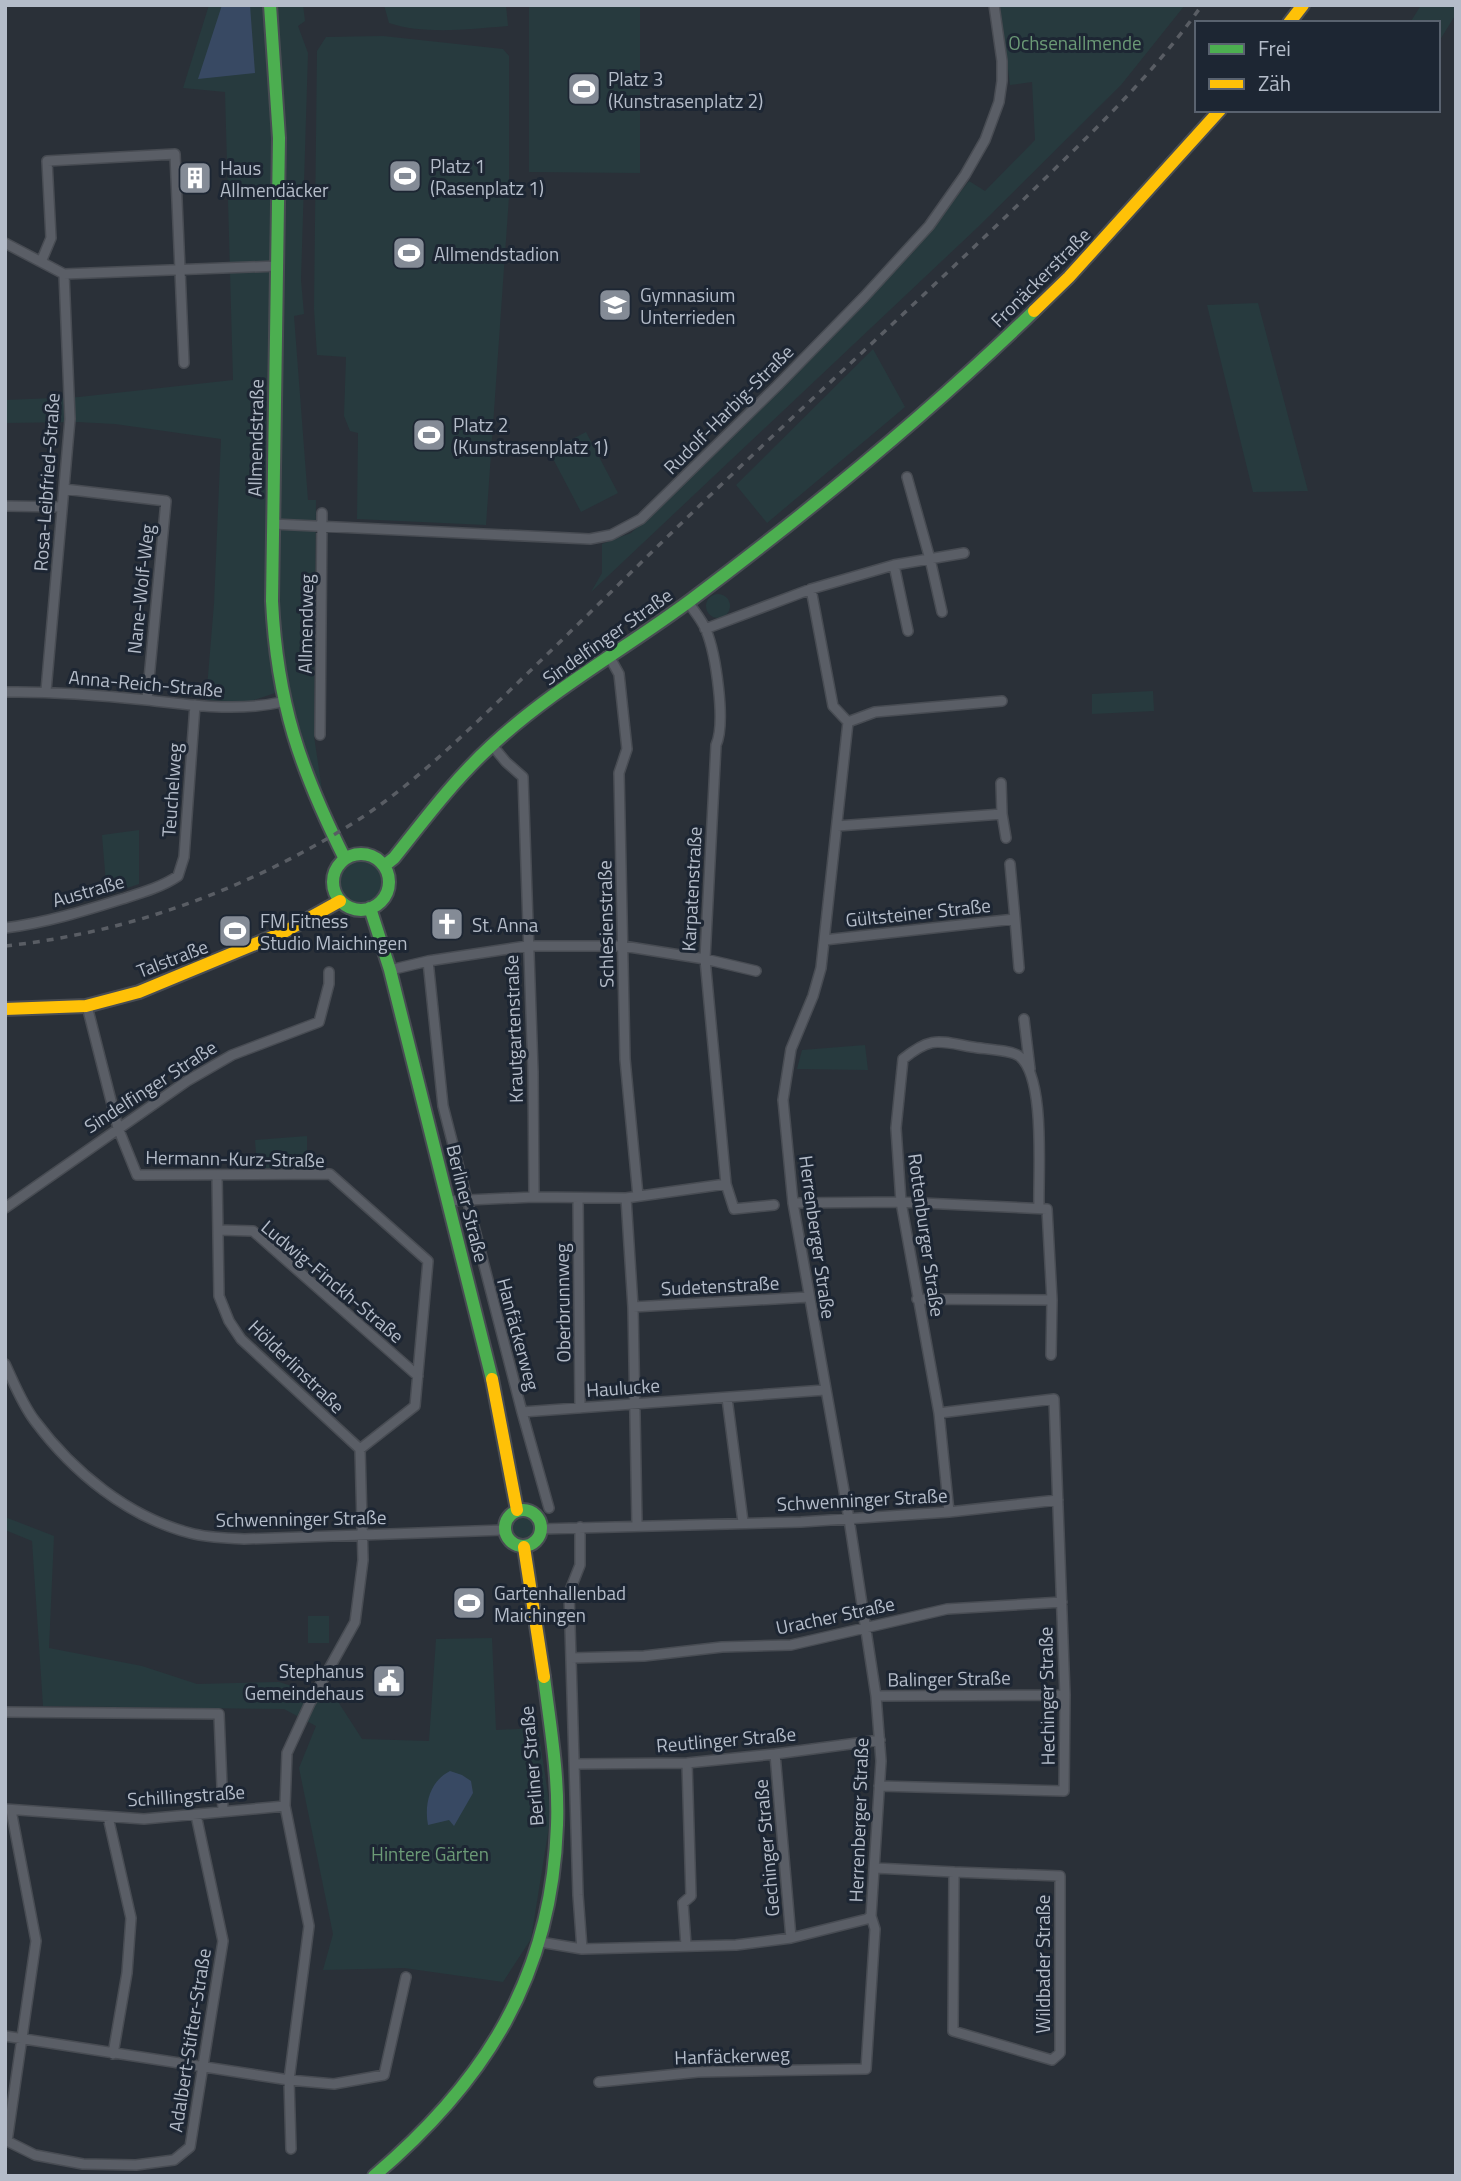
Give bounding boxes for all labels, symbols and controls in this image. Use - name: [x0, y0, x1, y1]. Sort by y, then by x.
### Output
- legend: [1195, 21, 1440, 112]
- park label: Ochsenallmende: [1008, 28, 1142, 57]
- text: Frei: [1258, 32, 1291, 64]
- place label: Platz 3 (Kunstrasenplatz 2): [608, 64, 763, 115]
- text: Zäh: [1258, 67, 1291, 99]
- sports icon: Platz 3 (Kunstrasenplatz 2): [565, 70, 603, 108]
- place label: Platz 1 (Rasenplatz 1): [430, 151, 544, 202]
- place label: Haus Allmendäcker: [220, 153, 329, 204]
- sports icon: Platz 1 (Rasenplatz 1): [386, 157, 424, 195]
- building icon: Haus Allmendäcker: [176, 159, 214, 197]
- street label: Fronäckerstraße: [983, 220, 1097, 334]
- sports icon: Allmendstadion: [390, 234, 428, 272]
- place label: Allmendstadion: [434, 239, 559, 268]
- place label: Gymnasium Unterrieden: [640, 280, 735, 331]
- school or university icon: Gymnasium Unterrieden: [596, 286, 634, 324]
- street label: Rudolf-Harbig-Straße: [656, 337, 800, 481]
- street label: Allmendstraße: [239, 379, 271, 497]
- street label: Rosa-Leibfried-Straße: [25, 392, 67, 572]
- place label: Platz 2 (Kunstrasenplatz 1): [453, 410, 608, 461]
- sports icon: Platz 2 (Kunstrasenplatz 1): [410, 416, 448, 454]
- street label: Nane-Wolf-Weg: [119, 522, 161, 655]
- street label: Allmendweg: [290, 574, 320, 674]
- street label: Sindelfinger Straße: [536, 580, 678, 692]
- street label: Anna-Reich-Straße: [68, 662, 224, 704]
- street label: Teuchelweg: [153, 742, 189, 838]
- street label: Karpatenstraße: [673, 826, 709, 952]
- street label: Schlesienstraße: [589, 860, 621, 988]
- street label: Austraße: [49, 866, 127, 914]
- street label: Gültsteiner Straße: [844, 890, 992, 934]
- church icon: St. Anna: [428, 905, 466, 943]
- place label: FM Fitness Studio Maichingen: [260, 906, 407, 957]
- place label: St. Anna: [472, 910, 539, 939]
- sports icon: FM Fitness Studio Maichingen: [216, 912, 254, 950]
- street label: Talstraße: [132, 931, 212, 985]
- street label: Krautgartenstraße: [496, 955, 530, 1103]
- street label: Sindelfinger Straße: [78, 1032, 222, 1140]
- street label: Berliner Straße: [439, 1141, 497, 1265]
- street label: Hermann-Kurz-Straße: [145, 1142, 325, 1174]
- street label: Rottenburger Straße: [901, 1151, 953, 1319]
- street label: Herrenberger Straße: [792, 1153, 844, 1321]
- street label: Ludwig-Finckh-Straße: [255, 1212, 411, 1350]
- street label: Oberbrunnweg: [546, 1243, 578, 1363]
- street label: Sudetenstraße: [660, 1267, 780, 1303]
- street label: Hanfäckerweg: [490, 1275, 548, 1394]
- street label: Hölderlinstraße: [242, 1312, 352, 1420]
- street label: Haulucke: [585, 1370, 661, 1404]
- street label: Schwenninger Straße: [776, 1480, 948, 1518]
- street label: Schwenninger Straße: [215, 1502, 387, 1534]
- place label: Gartenhallenbad Maichingen: [494, 1578, 626, 1629]
- sports icon: Gartenhallenbad Maichingen: [450, 1584, 488, 1622]
- street label: Uracher Straße: [773, 1588, 897, 1642]
- street label: Hechinger Straße: [1030, 1626, 1062, 1766]
- place label: Stephanus Gemeindehaus: [245, 1656, 364, 1707]
- public building icon: Stephanus Gemeindehaus: [370, 1662, 408, 1700]
- street label: Balinger Straße: [887, 1662, 1011, 1694]
- street label: Berliner Straße: [511, 1705, 551, 1827]
- street label: Reutlinger Straße: [655, 1718, 797, 1760]
- street label: Herrenberger Straße: [841, 1737, 875, 1903]
- street label: Schillingstraße: [126, 1776, 246, 1814]
- street label: Gechinger Straße: [746, 1778, 786, 1918]
- park label: Hintere Gärten: [371, 1839, 489, 1868]
- street label: Wildbader Straße: [1028, 1895, 1057, 2033]
- street label: Adalbert-Stifter-Straße: [160, 1946, 218, 2134]
- street label: Hanfäckerweg: [674, 2038, 790, 2072]

